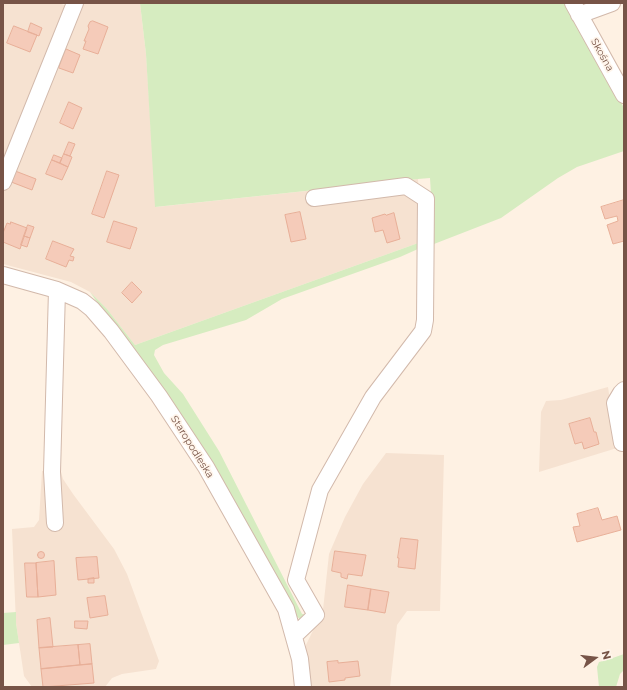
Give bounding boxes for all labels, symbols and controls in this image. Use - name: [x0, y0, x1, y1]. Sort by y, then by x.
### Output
- street label: Skośna: [588, 36, 616, 74]
- street label: Staropodleska: [168, 414, 216, 480]
- north arrow: [575, 638, 615, 678]
- text: N: [599, 649, 615, 661]

